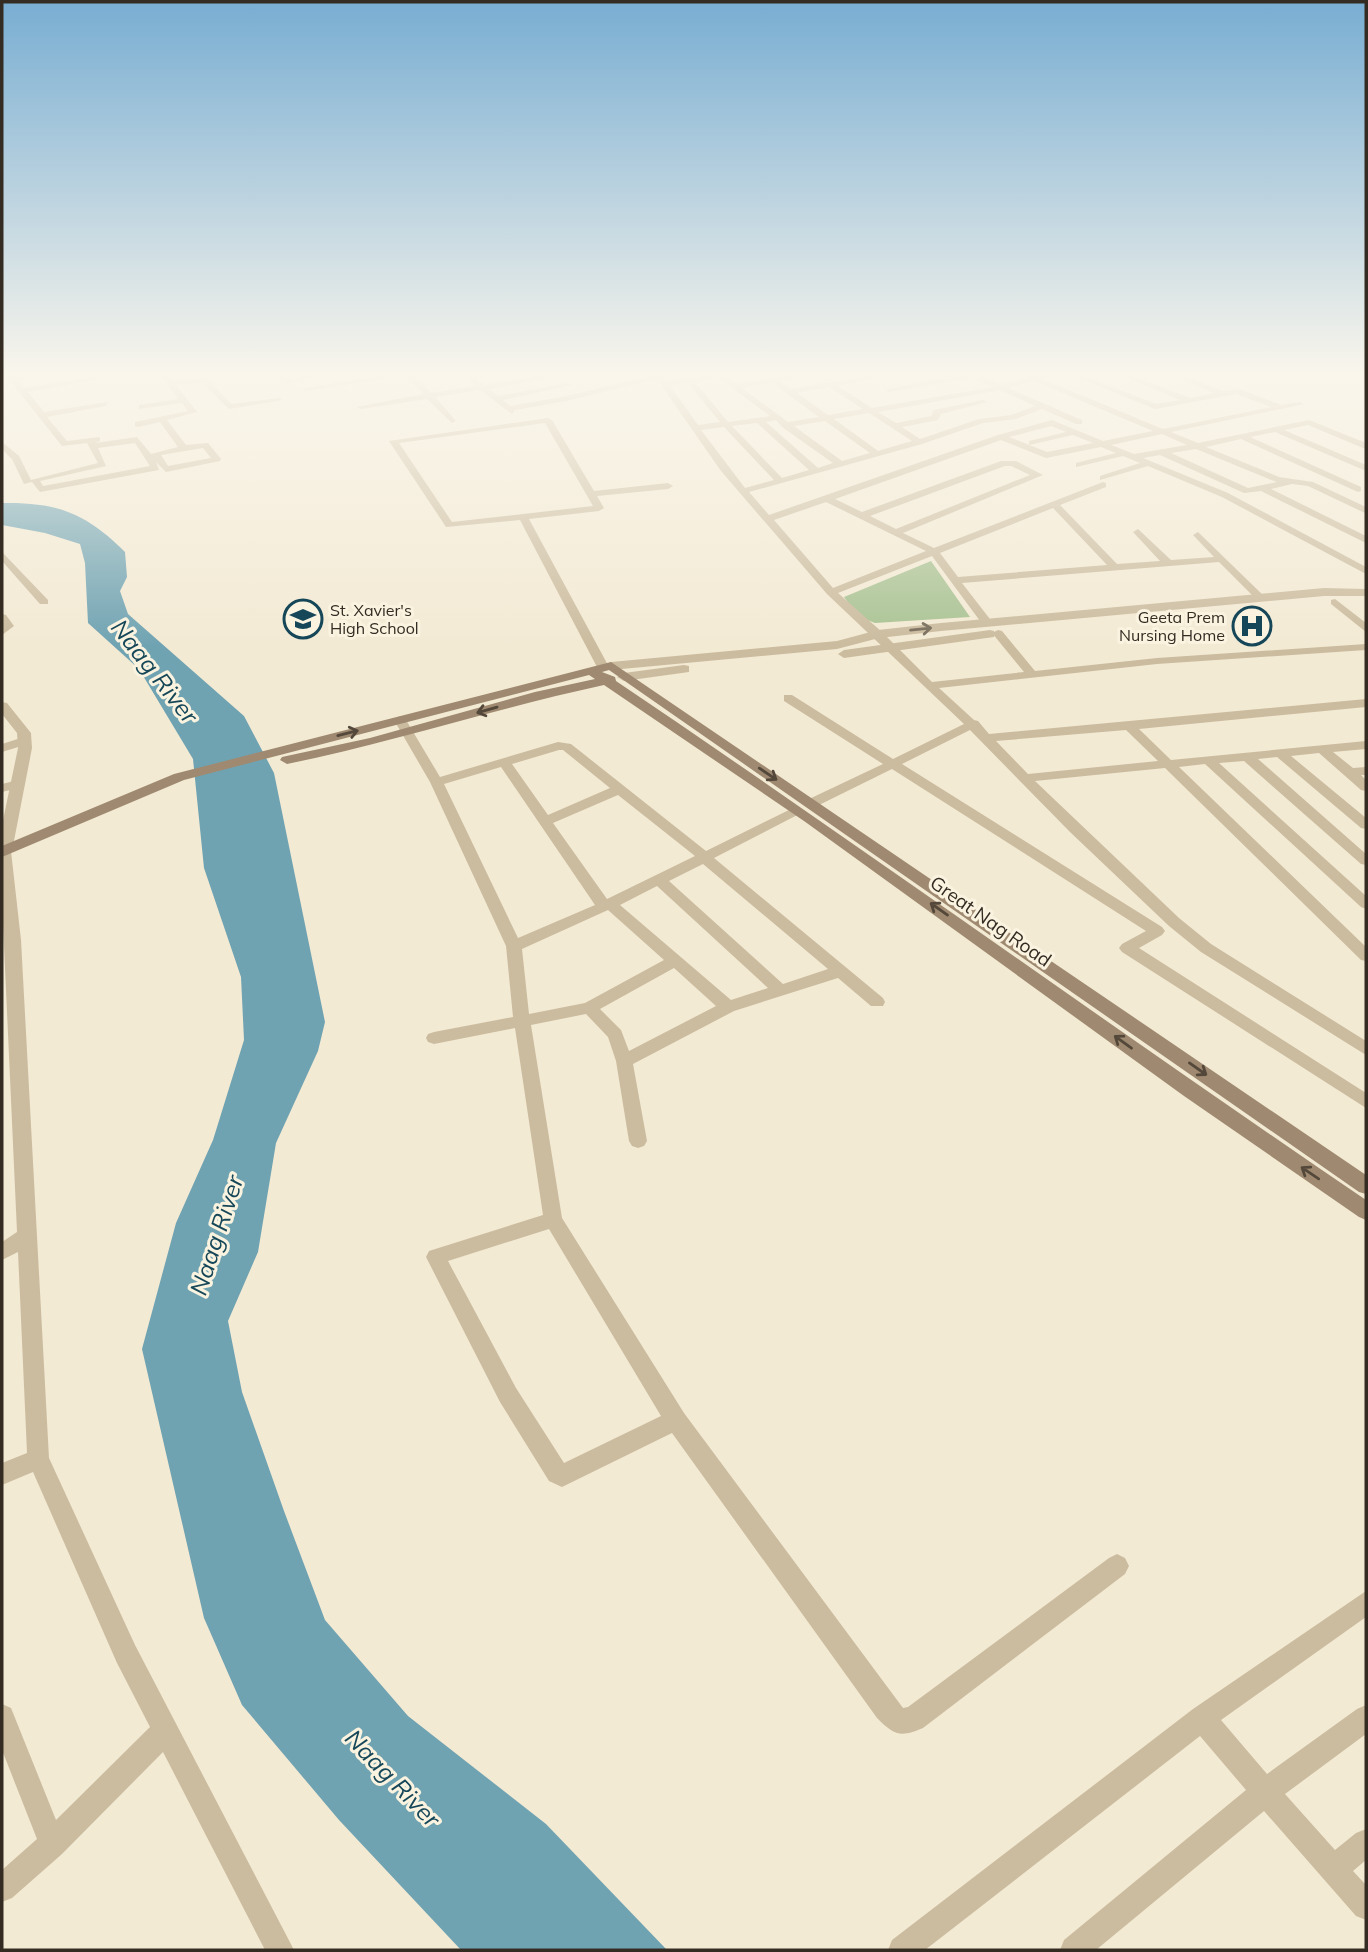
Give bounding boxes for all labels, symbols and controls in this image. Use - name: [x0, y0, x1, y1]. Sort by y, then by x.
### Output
- school or university icon: St. Xavier's High School: [282, 598, 324, 640]
- place label: St. Xavier's High School: [330, 600, 419, 638]
- hospital icon: Geeta Prem Nursing Home: [1231, 605, 1273, 647]
- place label: Geeta Prem Nursing Home: [1119, 607, 1225, 645]
- water label: Naag River: [105, 613, 206, 730]
- one-way arrow: [909, 622, 932, 635]
- one-way arrow: [476, 705, 498, 718]
- one-way arrow: [336, 726, 359, 739]
- one-way arrow: [758, 766, 777, 781]
- street label: Great Nag Road: [926, 870, 1056, 972]
- one-way arrow: [929, 902, 949, 916]
- one-way arrow: [1114, 1035, 1133, 1049]
- one-way arrow: [1188, 1062, 1207, 1076]
- one-way arrow: [1300, 1165, 1320, 1179]
- water label: Naag River: [183, 1170, 250, 1299]
- water label: Naag River: [339, 1723, 448, 1834]

